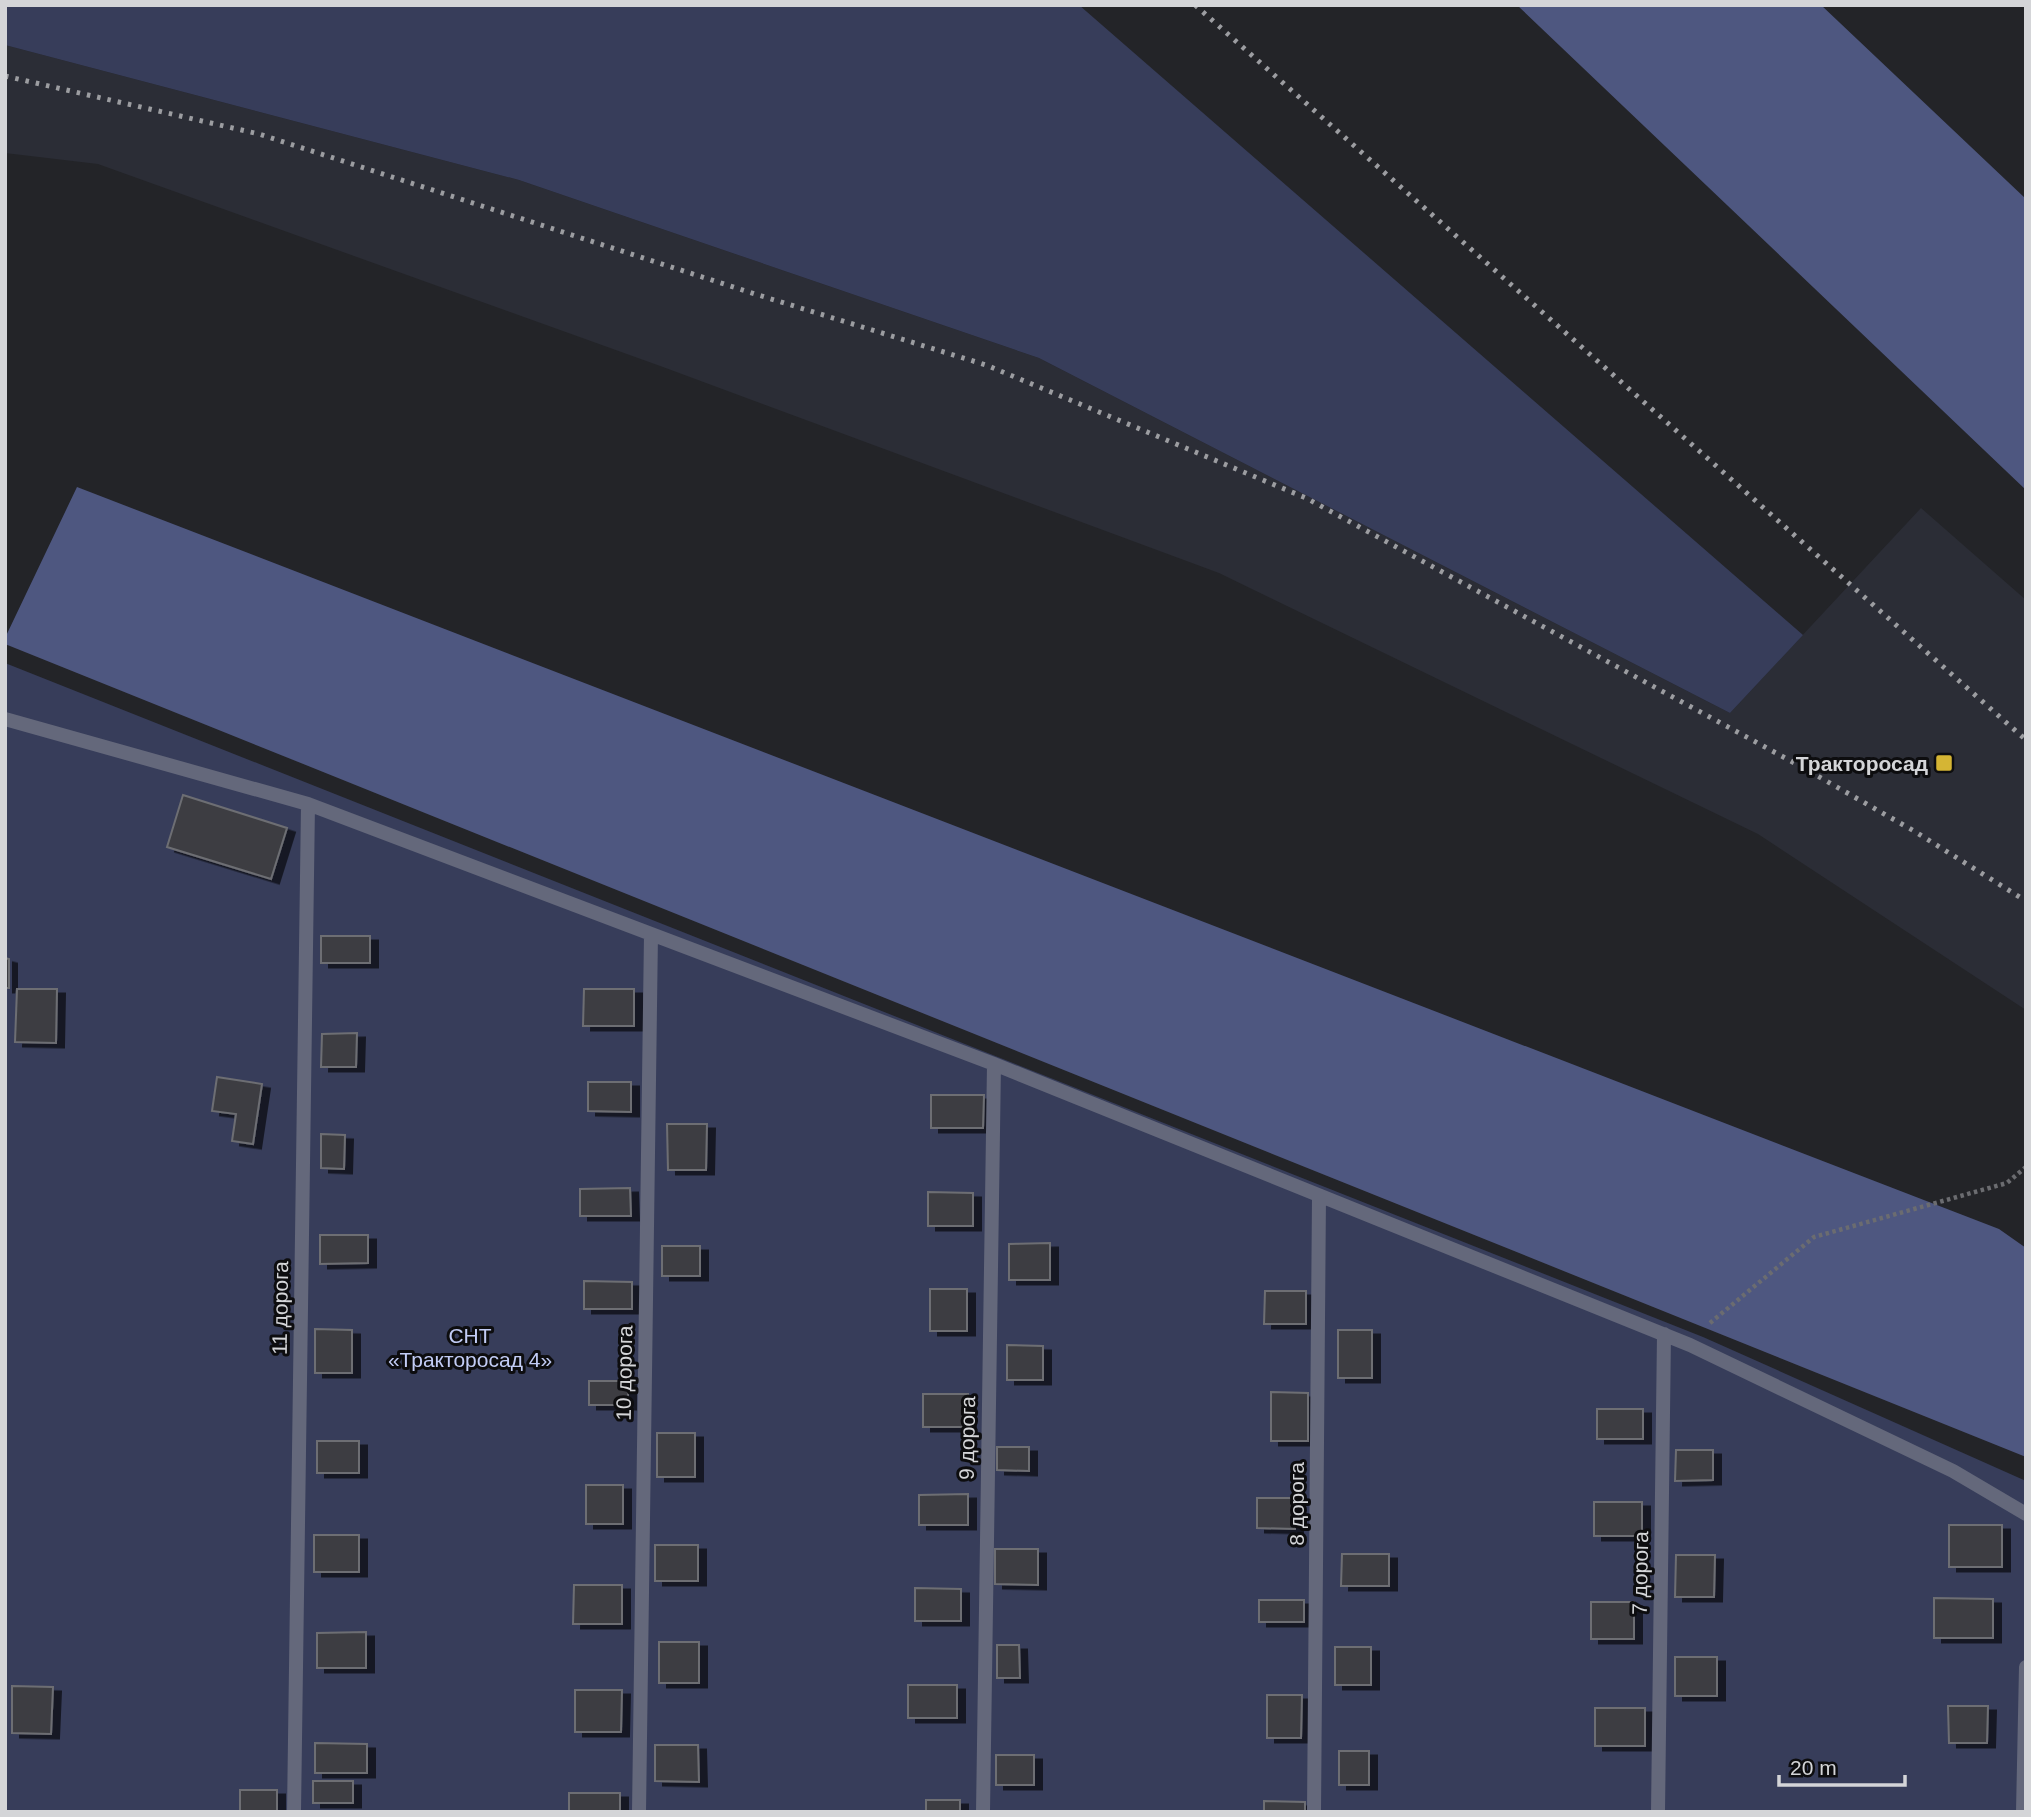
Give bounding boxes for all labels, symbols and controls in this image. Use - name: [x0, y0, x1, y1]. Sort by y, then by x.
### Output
- place label: Тракторосад: [1796, 752, 1928, 775]
- marker: Тракторосад: [1934, 753, 1954, 773]
- street label: 11 дорога: [268, 1261, 292, 1355]
- park label: СНТ «Тракторосад 4»: [388, 1324, 552, 1371]
- street label: 10 дорога: [612, 1325, 636, 1421]
- street label: 9 дорога: [955, 1396, 979, 1480]
- street label: 8 дорога: [1285, 1462, 1308, 1546]
- street label: 7 дорога: [1628, 1531, 1652, 1615]
- scale bar: [1779, 1744, 1905, 1788]
- text: 20 m: [1790, 1756, 1837, 1779]

